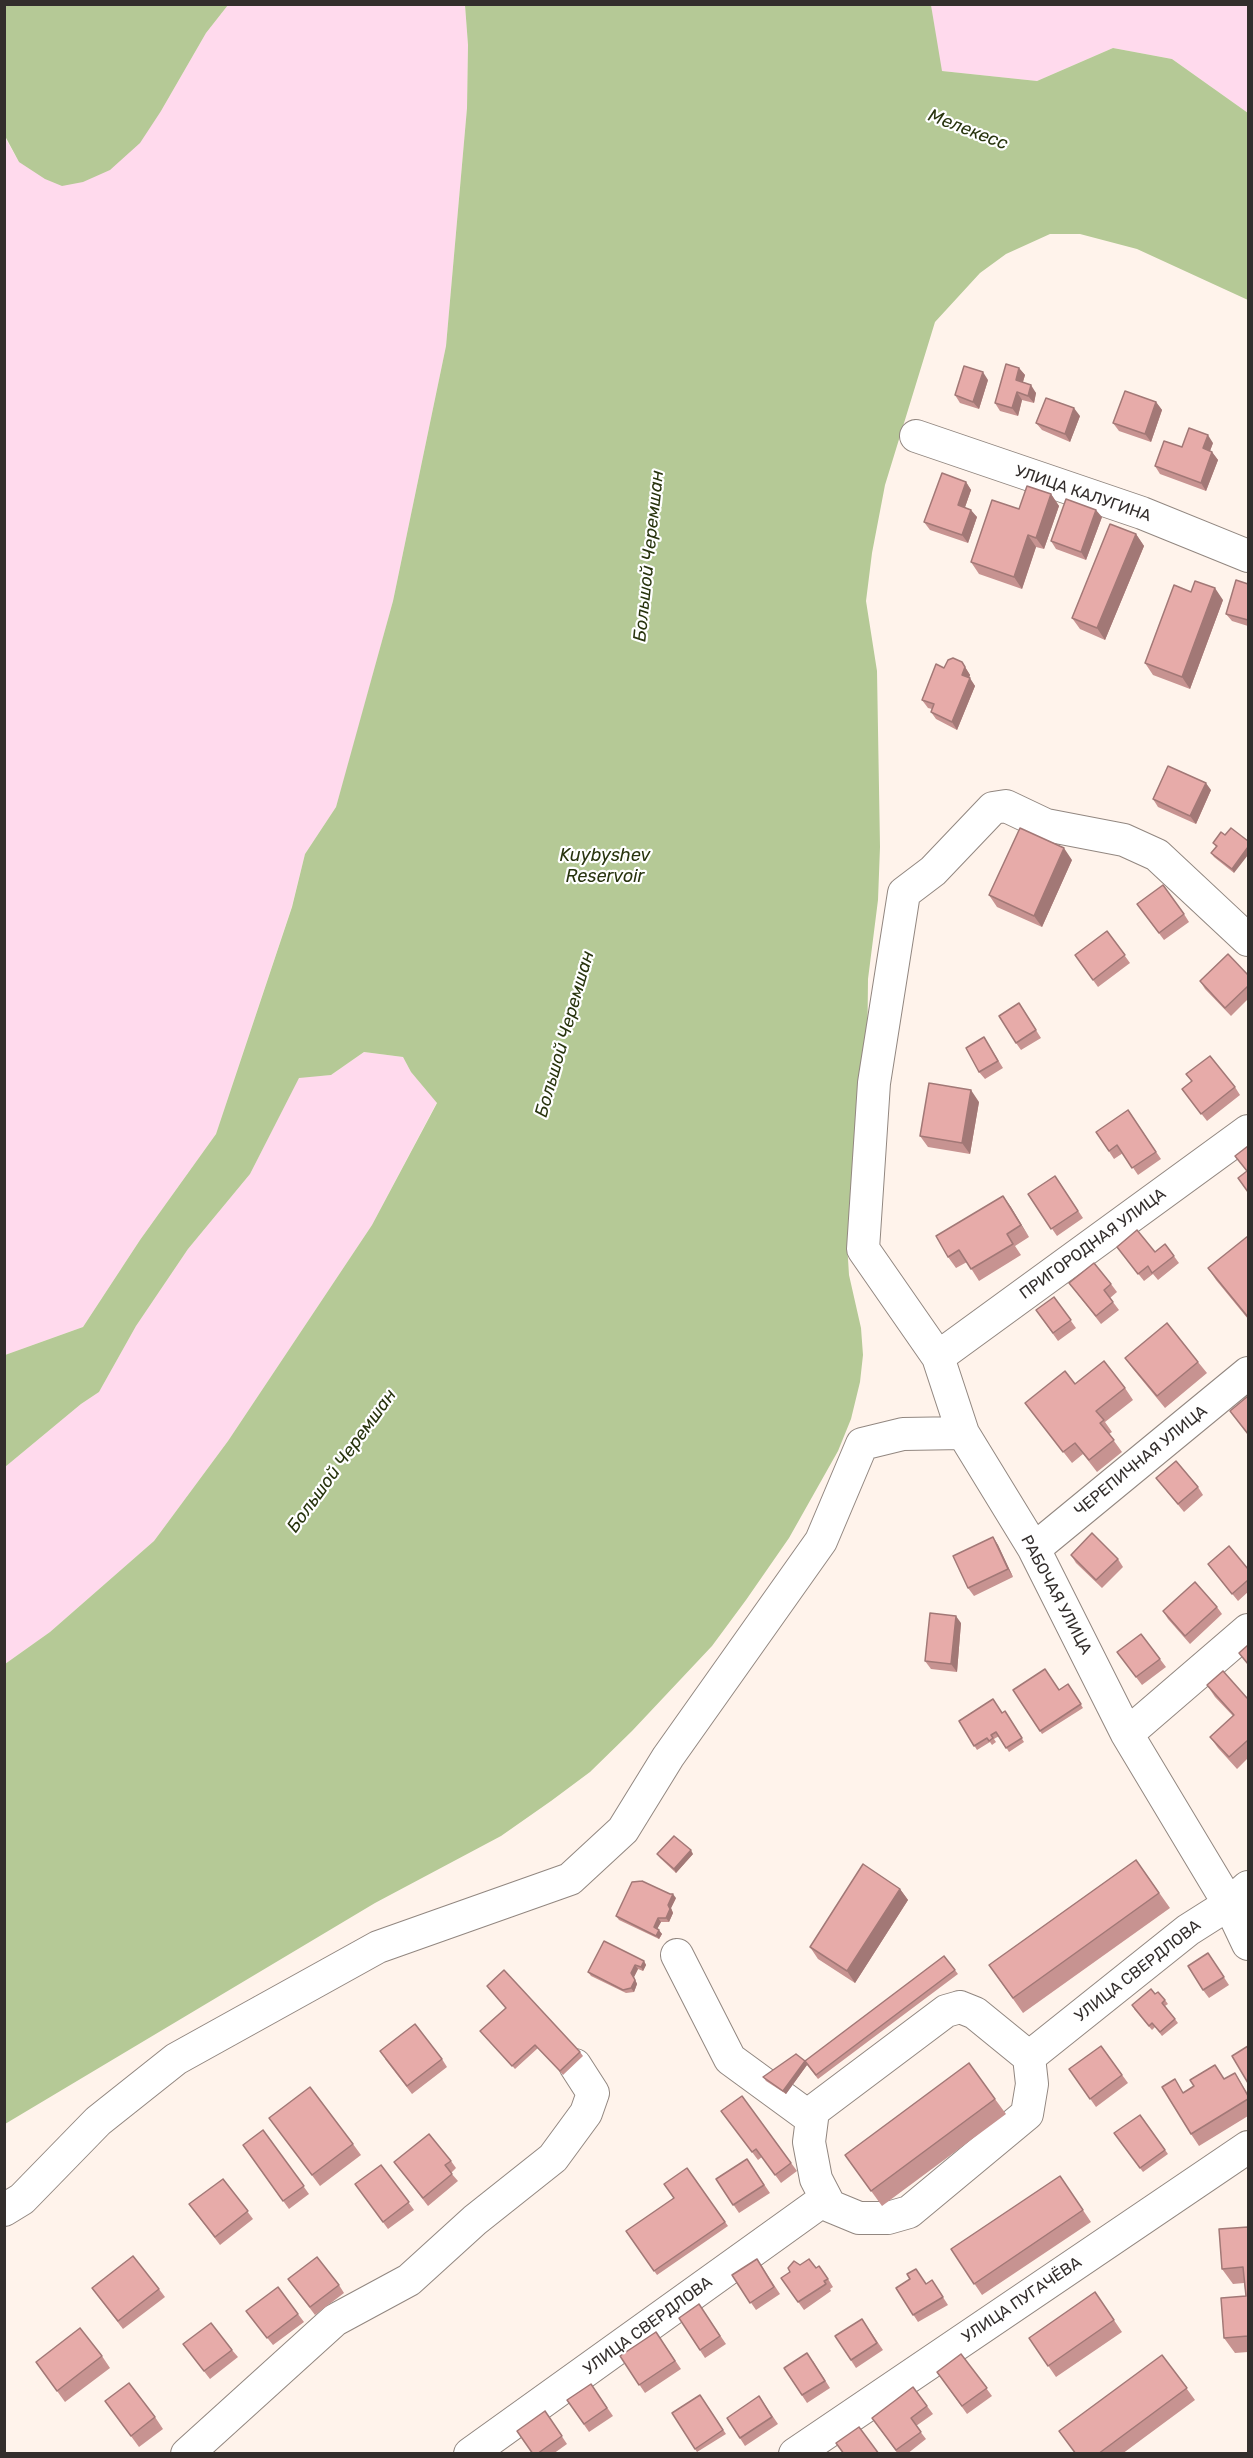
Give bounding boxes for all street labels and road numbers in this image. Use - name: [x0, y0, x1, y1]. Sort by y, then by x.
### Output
- street label: УЛИЦА КАЛУГИНА: [1013, 462, 1153, 526]
- street label: ПРИГОРОДНАЯ УЛИЦА: [1016, 1184, 1170, 1304]
- street label: ЧЕРЕПИЧНАЯ УЛИЦА: [1071, 1402, 1211, 1520]
- street label: РАБОЧАЯ УЛИЦА: [1016, 1532, 1096, 1658]
- street label: УЛИЦА СВЕРДЛОВА: [1071, 1916, 1205, 2026]
- street label: УЛИЦА ПУГАЧЁВА: [959, 2253, 1085, 2347]
- street label: УЛИЦА СВЕРДЛОВА: [580, 2273, 716, 2379]

